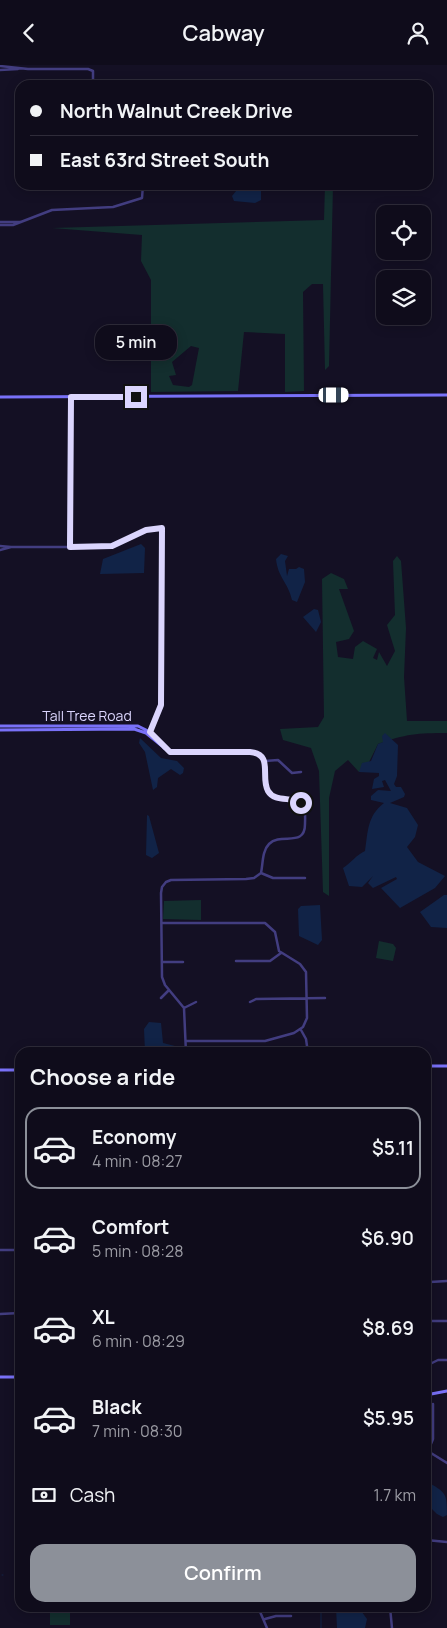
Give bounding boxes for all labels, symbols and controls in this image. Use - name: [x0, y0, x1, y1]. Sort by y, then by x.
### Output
- text: Cabway: [182, 18, 265, 48]
- icon: back: [15, 19, 43, 47]
- icon: person: [404, 19, 432, 47]
- text: North Walnut Creek Drive: [60, 98, 293, 124]
- text: East 63rd Street South: [60, 147, 269, 173]
- map controls: [376, 205, 431, 325]
- button: locate: [376, 205, 431, 260]
- button: layers: [376, 270, 431, 325]
- callout: 5 min: [95, 325, 177, 359]
- text: 5 min: [116, 331, 156, 353]
- route end: [125, 386, 147, 408]
- car: [319, 388, 349, 403]
- street label: Tall Tree Road: [42, 706, 132, 725]
- route start: [290, 792, 312, 814]
- text: Choose a ride: [30, 1062, 175, 1092]
- text: Economy: [92, 1124, 176, 1150]
- icon: car: [32, 1126, 77, 1171]
- text: $5.11: [372, 1135, 414, 1161]
- text: 4 min · 08:27: [92, 1150, 182, 1172]
- text: Comfort: [92, 1214, 169, 1240]
- icon: car: [32, 1216, 77, 1261]
- text: $6.90: [361, 1225, 414, 1251]
- text: 5 min · 08:28: [92, 1240, 184, 1262]
- text: XL: [92, 1304, 115, 1330]
- icon: car: [32, 1306, 77, 1351]
- text: $8.69: [362, 1315, 414, 1341]
- text: 6 min · 08:29: [92, 1330, 185, 1352]
- text: Black: [92, 1394, 141, 1420]
- icon: car: [32, 1396, 77, 1441]
- text: $5.95: [363, 1405, 414, 1431]
- text: 7 min · 08:30: [92, 1420, 183, 1442]
- icon: cash: [30, 1481, 58, 1509]
- text: Cash: [70, 1482, 115, 1508]
- text: 1.7 km: [374, 1484, 416, 1506]
- button: Confirm: [30, 1544, 416, 1602]

